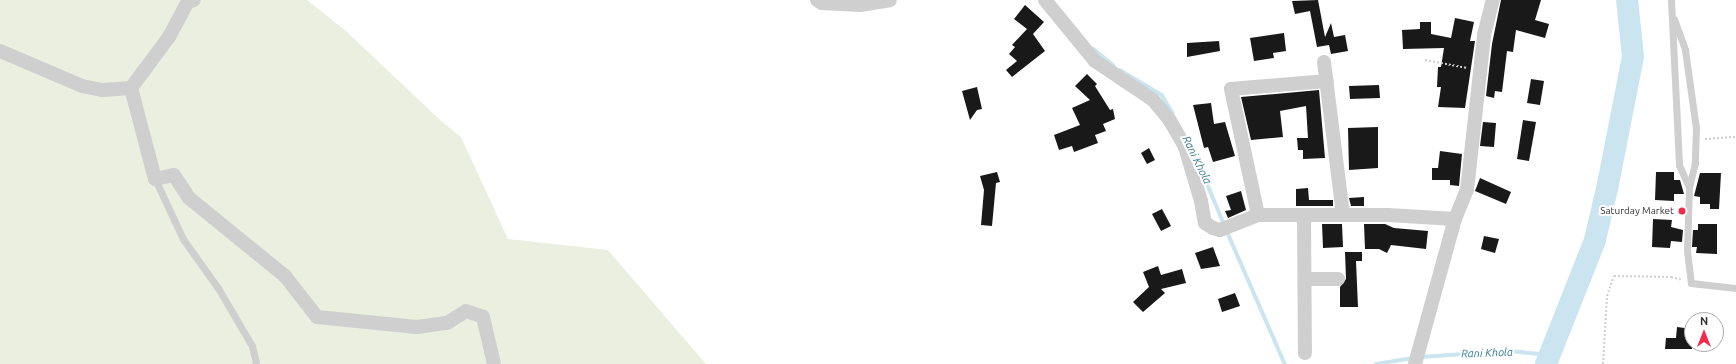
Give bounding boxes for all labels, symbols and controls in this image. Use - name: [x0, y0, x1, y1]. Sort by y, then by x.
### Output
- water label: Rani Khola: [1180, 134, 1214, 186]
- place label: Saturday Market: [1600, 205, 1674, 217]
- marker: Saturday Market: [1677, 206, 1687, 216]
- north arrow: [1684, 312, 1724, 352]
- text: N: [1700, 315, 1708, 327]
- water label: Rani Khola: [1461, 346, 1513, 360]

